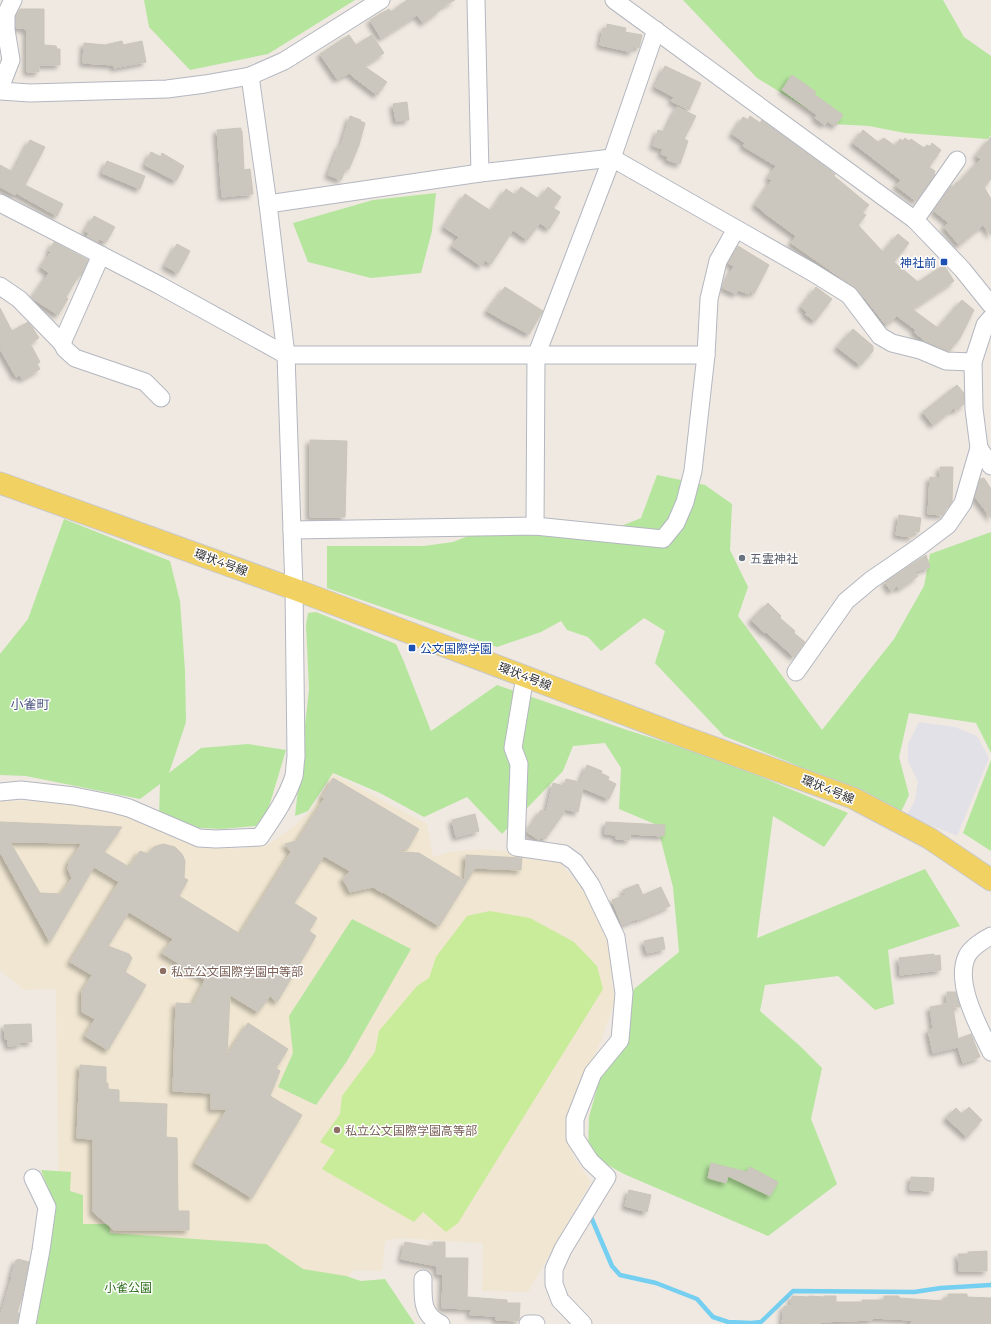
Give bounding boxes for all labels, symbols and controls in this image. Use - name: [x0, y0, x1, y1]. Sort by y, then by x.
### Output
- place label: 神社前: [900, 255, 936, 270]
- marker: 神社前: [939, 257, 949, 267]
- street label: 環状4号線: [192, 545, 250, 579]
- place label: 五霊神社: [750, 551, 798, 566]
- marker: 五霊神社: [737, 553, 747, 563]
- place label: 公文国際学園: [420, 641, 492, 656]
- marker: 公文国際学園: [407, 643, 417, 653]
- street label: 環状4号線: [496, 659, 554, 693]
- district label: 小雀町: [10, 696, 50, 712]
- street label: 環状4号線: [799, 772, 857, 806]
- place label: 私立公文国際学園中等部: [171, 964, 303, 979]
- marker: 私立公文国際学園中等部: [158, 966, 168, 976]
- place label: 私立公文国際学園高等部: [345, 1123, 477, 1138]
- marker: 私立公文国際学園高等部: [332, 1125, 342, 1135]
- park label: 小雀公園: [104, 1280, 152, 1295]

